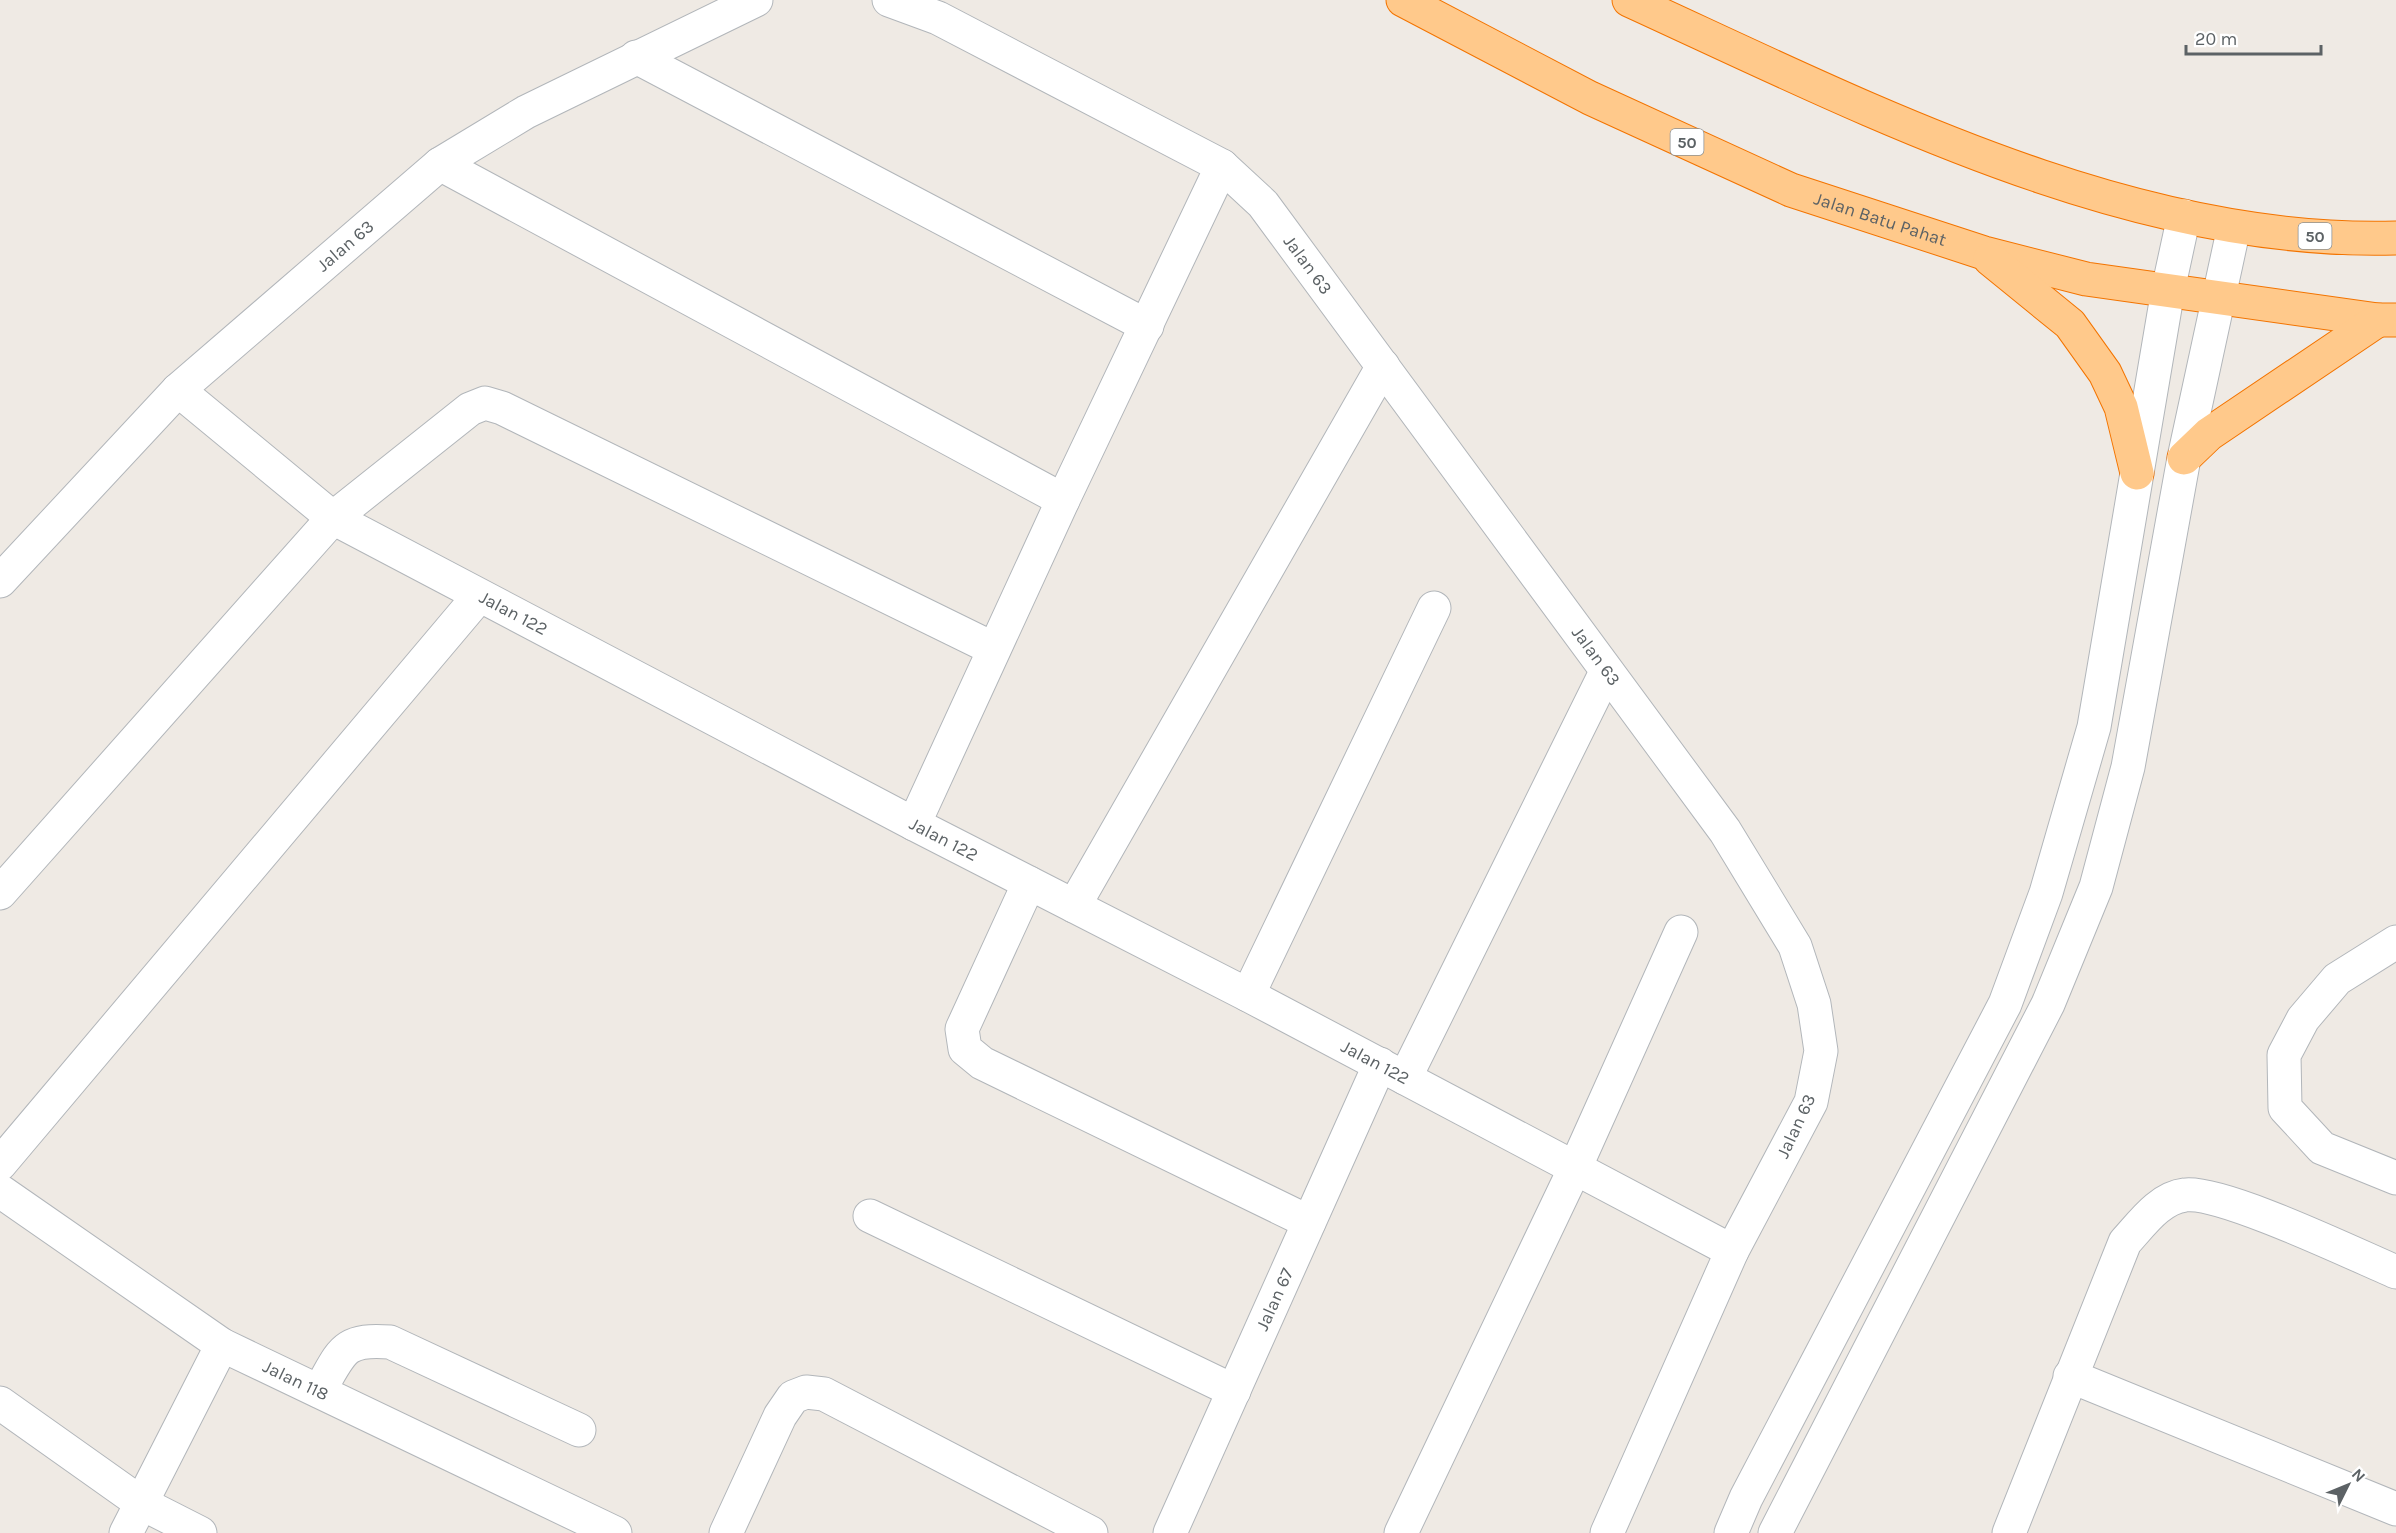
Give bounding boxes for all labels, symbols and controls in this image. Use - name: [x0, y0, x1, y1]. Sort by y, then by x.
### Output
- scale bar: [2186, 18, 2321, 56]
- text: 20 m: [2195, 28, 2237, 50]
- road number: 50: [1670, 129, 1704, 155]
- street label: Jalan Batu Pahat: [1811, 187, 1949, 251]
- street label: Jalan 63: [312, 215, 378, 276]
- road number: 50: [2298, 223, 2332, 249]
- street label: Jalan 63: [1279, 231, 1337, 299]
- street label: Jalan 122: [476, 586, 551, 640]
- street label: Jalan 63: [1567, 622, 1625, 690]
- street label: Jalan 122: [906, 813, 982, 866]
- street label: Jalan 122: [1337, 1035, 1413, 1089]
- street label: Jalan 63: [1772, 1090, 1820, 1162]
- street label: Jalan 67: [1251, 1264, 1298, 1334]
- street label: Jalan 118: [259, 1355, 332, 1405]
- north arrow: [2318, 1455, 2378, 1515]
- text: N: [2348, 1464, 2369, 1486]

